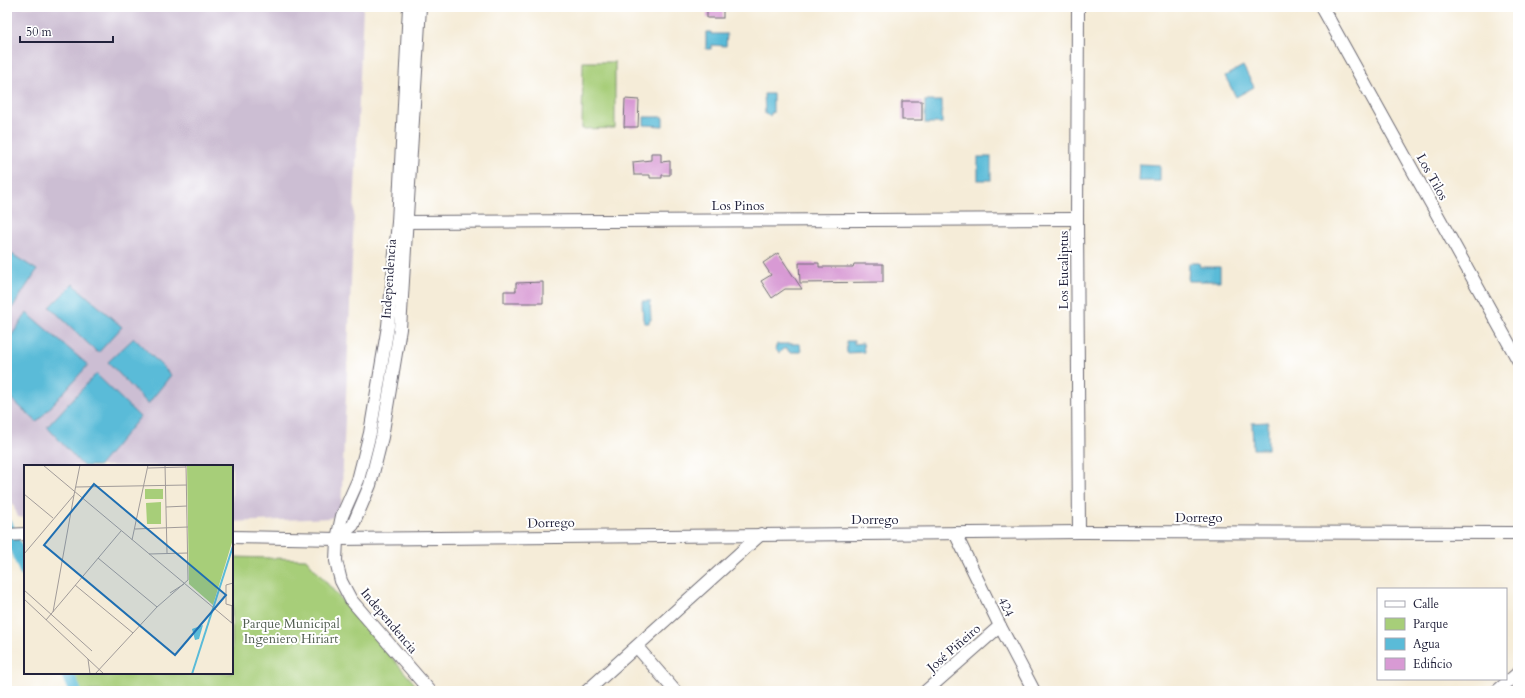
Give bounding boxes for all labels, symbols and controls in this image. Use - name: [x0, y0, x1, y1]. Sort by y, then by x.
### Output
- scale bar: [20, 18, 113, 44]
- text: 50 m: [26, 24, 53, 40]
- street label: Los Tilos: [1412, 151, 1452, 203]
- street label: Los Pinos: [712, 197, 764, 215]
- street label: Los Eucaliptus: [1055, 231, 1073, 309]
- street label: Independencia: [377, 238, 401, 320]
- inset map: [24, 465, 233, 674]
- street label: Dorrego: [1175, 509, 1223, 527]
- street label: Dorrego: [851, 511, 899, 529]
- street label: Dorrego: [527, 514, 575, 532]
- street label: Independencia: [356, 584, 422, 658]
- legend: [1377, 588, 1507, 680]
- street label: 424: [994, 594, 1019, 620]
- text: Calle: [1413, 596, 1439, 612]
- park label: Parque Municipal Ingeniero Hiriart: [242, 615, 340, 648]
- text: Parque: [1413, 616, 1448, 632]
- street label: José Piñeiro: [922, 620, 985, 678]
- text: Agua: [1413, 636, 1441, 652]
- text: Edificio: [1413, 656, 1453, 672]

